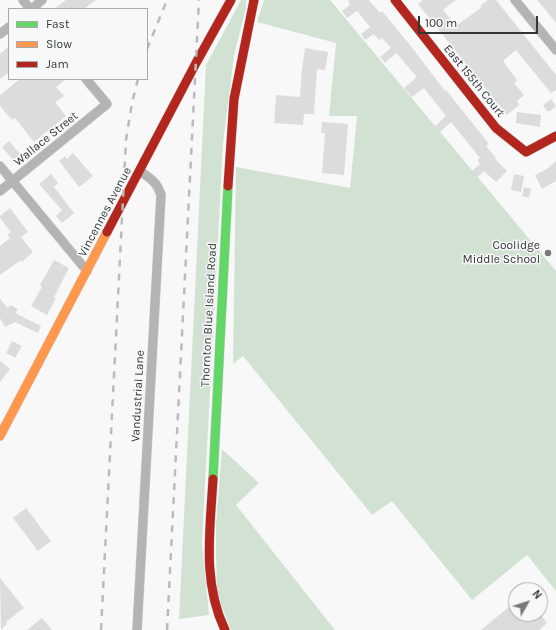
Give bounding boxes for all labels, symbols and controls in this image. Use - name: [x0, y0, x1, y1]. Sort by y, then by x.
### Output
- legend: [8, 8, 148, 80]
- scale bar: [420, 8, 540, 34]
- text: 100 m: [425, 16, 457, 30]
- text: Fast: [46, 17, 69, 31]
- text: Slow: [46, 37, 72, 51]
- street label: East 155th Court: [440, 42, 508, 120]
- text: Jam: [46, 57, 69, 71]
- street label: Wallace Street: [11, 109, 81, 169]
- street label: Vincennes Avenue: [75, 165, 135, 259]
- place label: Coolidge Middle School: [463, 239, 540, 267]
- street label: Thornton Blue Island Road: [198, 243, 220, 387]
- marker: Coolidge Middle School: [543, 248, 553, 258]
- street label: Vandustrial Lane: [128, 350, 148, 442]
- north arrow: [508, 582, 548, 622]
- text: N: [529, 588, 544, 602]

